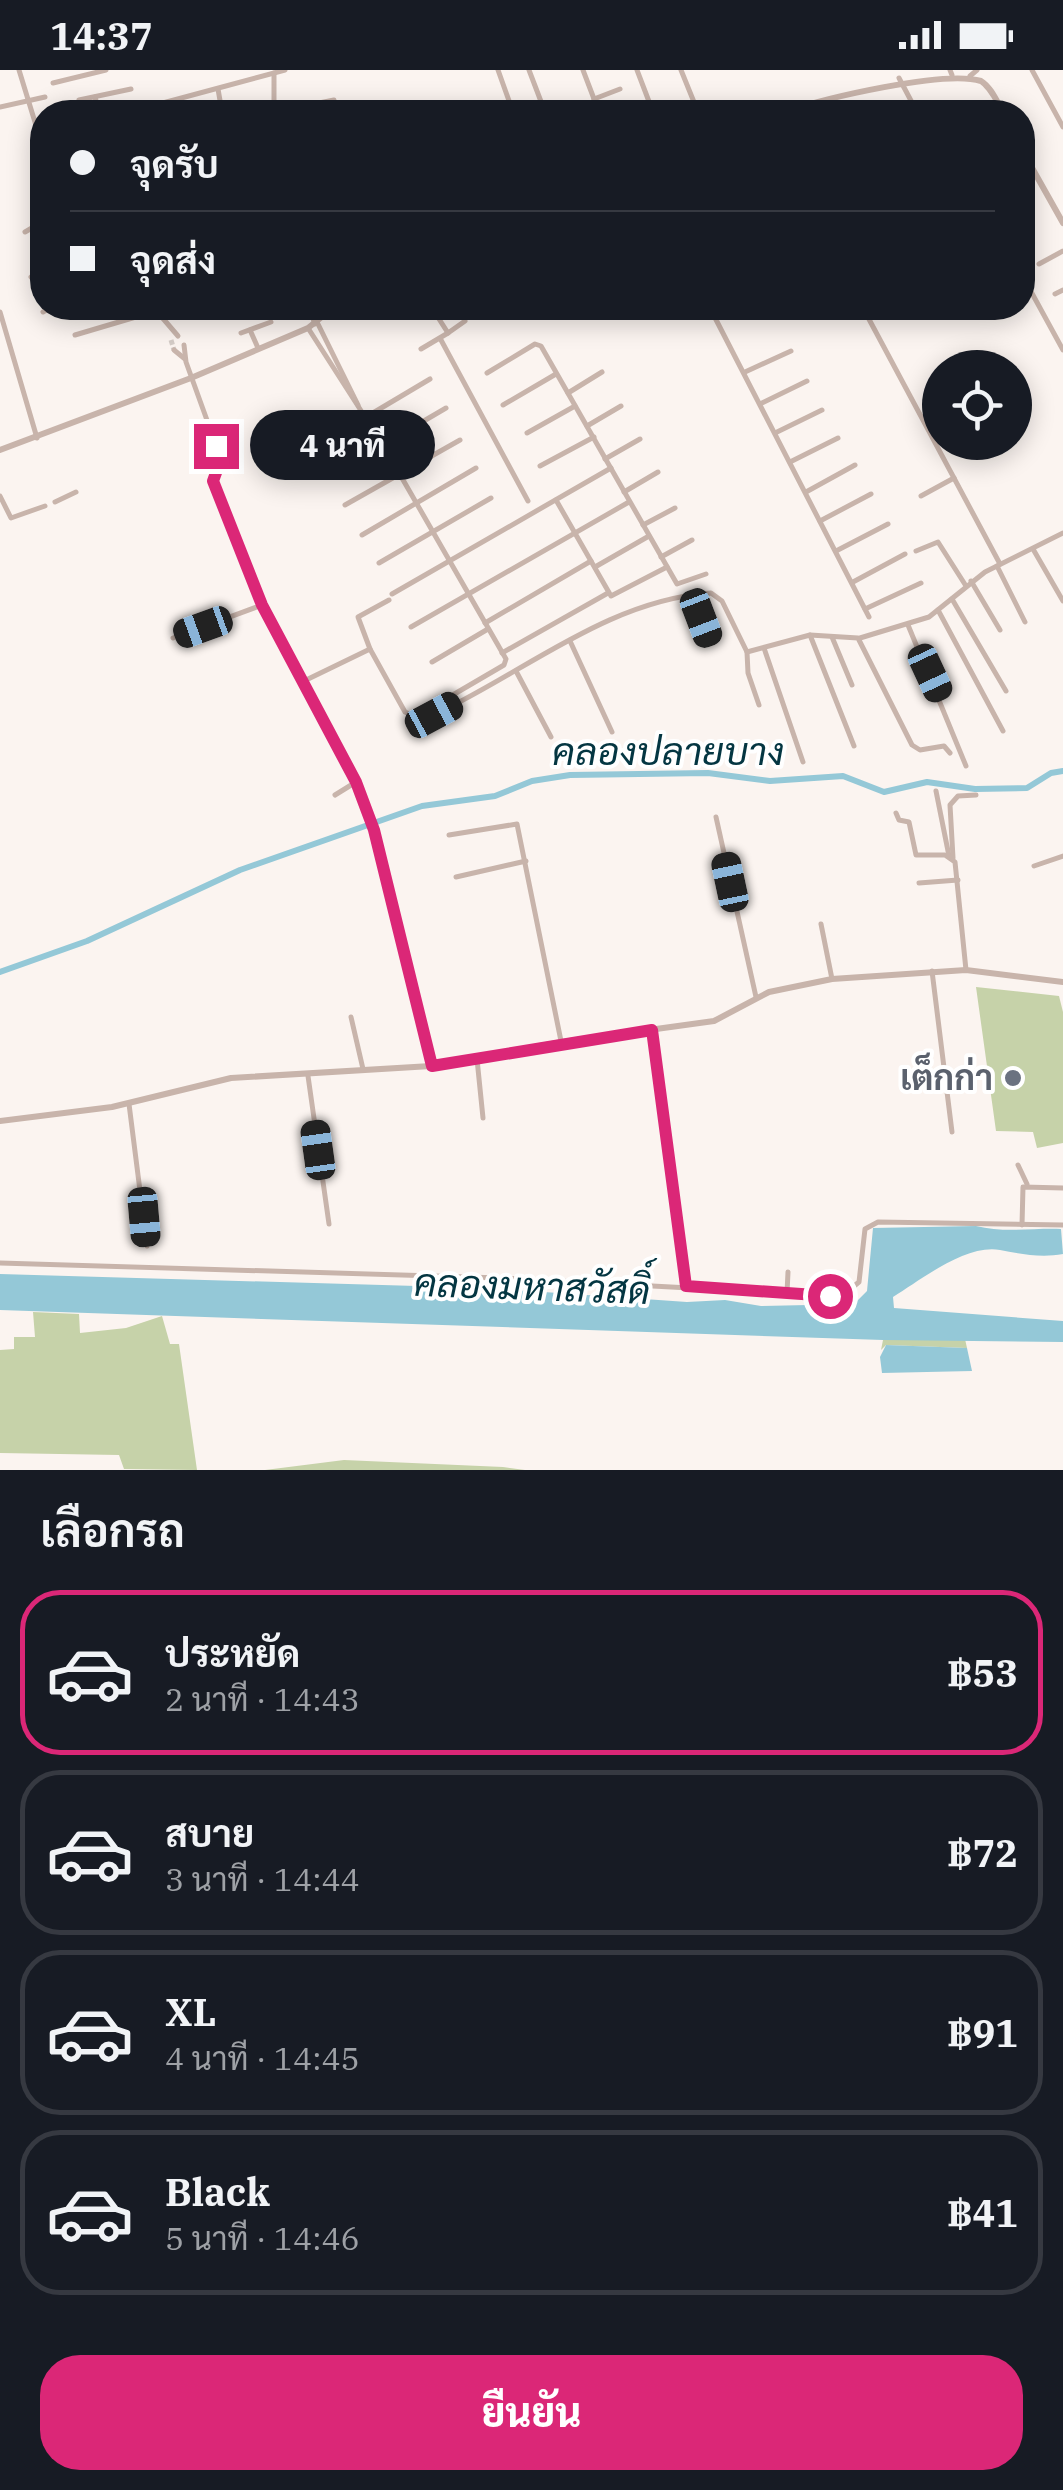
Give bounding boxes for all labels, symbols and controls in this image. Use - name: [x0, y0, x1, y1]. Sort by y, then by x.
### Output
- text: 14:37: [50, 11, 153, 60]
- text: จุดรับ: [130, 139, 219, 188]
- text: จุดส่ง: [130, 235, 216, 284]
- map controls: [922, 350, 1032, 460]
- button: locate: [922, 350, 1032, 460]
- callout: 4 นาที: [251, 411, 436, 481]
- route end: [194, 424, 239, 469]
- text: 4 นาที: [299, 424, 386, 466]
- car: [676, 585, 726, 651]
- car: [170, 603, 236, 651]
- car: [904, 639, 956, 707]
- car: [400, 688, 468, 742]
- water label: คลองปลายบาง: [552, 726, 784, 775]
- car: [709, 850, 751, 914]
- place label: เต็กก่า: [900, 1052, 993, 1100]
- marker: เต็กก่า: [1002, 1067, 1024, 1089]
- car: [299, 1118, 337, 1182]
- car: [126, 1186, 162, 1248]
- water label: คลองมหาสวัสดิ์: [413, 1248, 658, 1314]
- route start: [808, 1274, 853, 1319]
- text: เลือกรถ: [40, 1501, 185, 1559]
- icon: car: [45, 1628, 135, 1718]
- text: ประหยัด: [165, 1628, 300, 1677]
- text: ฿53: [947, 1648, 1018, 1697]
- text: 2 นาที · 14:43: [165, 1678, 360, 1720]
- icon: car: [45, 1808, 135, 1898]
- text: สบาย: [165, 1808, 254, 1857]
- text: ฿72: [947, 1828, 1018, 1877]
- text: 3 นาที · 14:44: [165, 1858, 360, 1900]
- text: XL: [165, 1987, 216, 2036]
- icon: car: [45, 1988, 135, 2078]
- text: ฿91: [947, 2008, 1018, 2057]
- text: 4 นาที · 14:45: [165, 2037, 360, 2079]
- text: Black: [165, 2167, 270, 2216]
- icon: car: [45, 2168, 135, 2258]
- text: ฿41: [947, 2188, 1018, 2237]
- text: 5 นาที · 14:46: [165, 2217, 360, 2259]
- button: ยืนยัน: [40, 2355, 1023, 2470]

